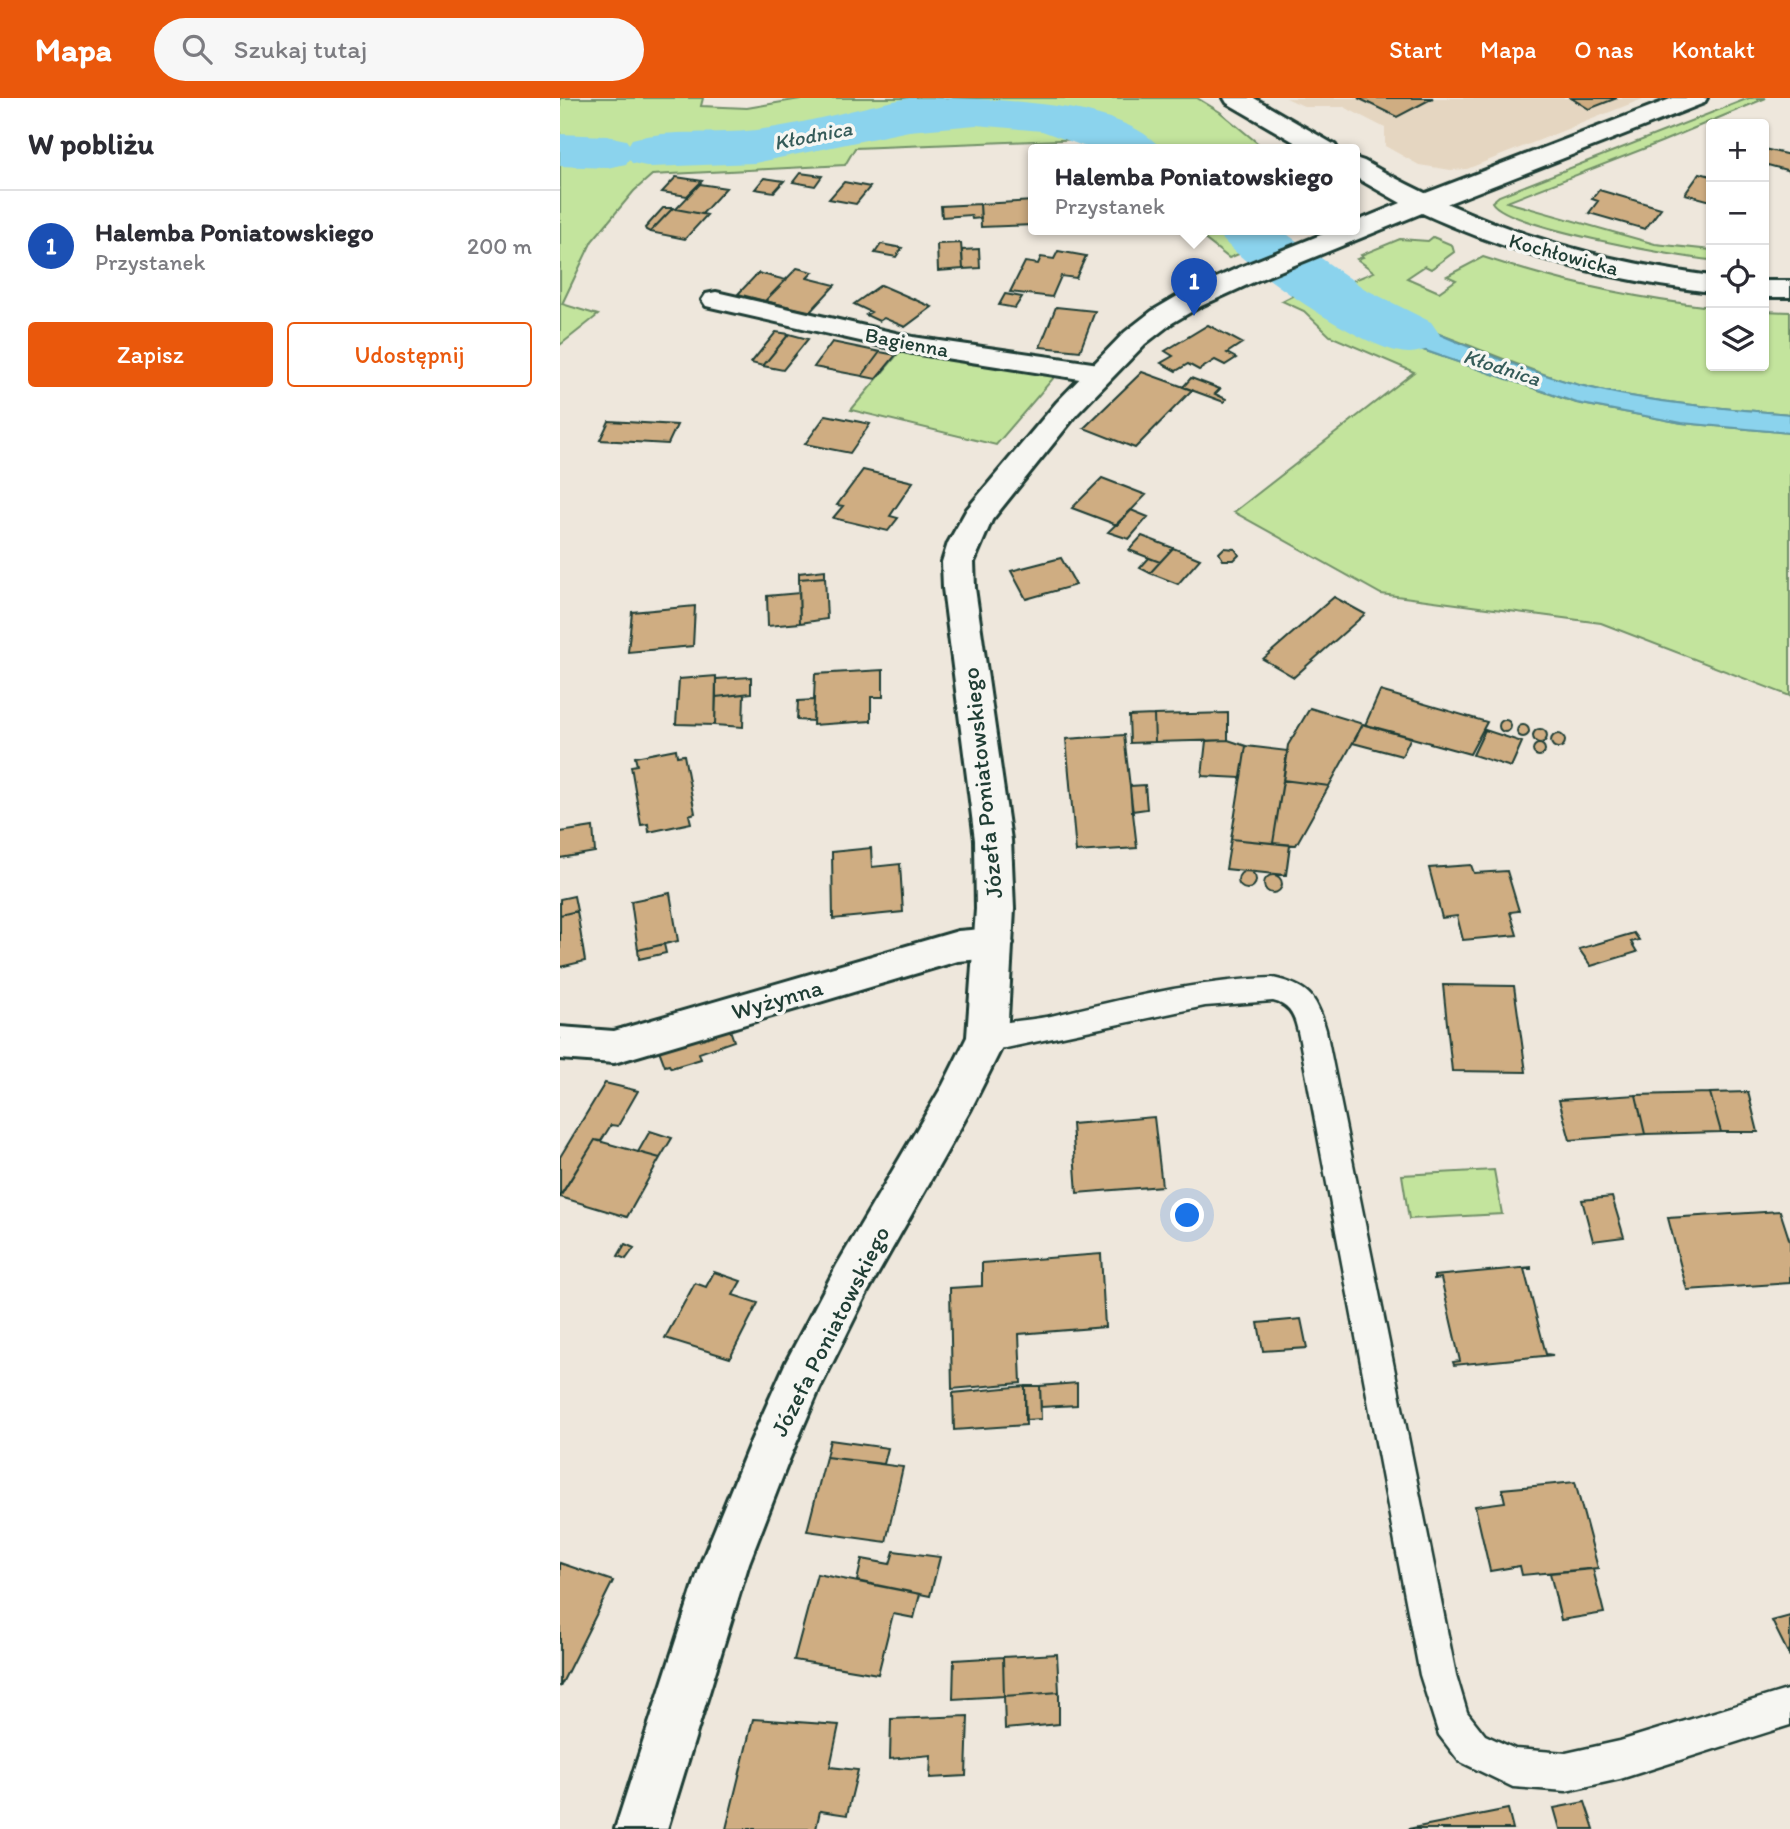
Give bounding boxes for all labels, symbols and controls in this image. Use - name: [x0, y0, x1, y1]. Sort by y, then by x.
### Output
- search box: [154, 18, 644, 81]
- text: Mapa: [35, 30, 112, 69]
- icon: search: [178, 30, 216, 68]
- text: Szukaj tutaj: [234, 33, 367, 65]
- text: Start: [1389, 35, 1442, 64]
- text: Mapa: [1480, 35, 1536, 64]
- text: O nas: [1574, 35, 1634, 64]
- text: Kontakt: [1672, 35, 1755, 64]
- water label: Kłodnica: [772, 115, 854, 155]
- map controls: [1706, 119, 1769, 371]
- button: +: [1706, 119, 1769, 182]
- text: W pobliżu: [28, 125, 154, 162]
- popup: [1028, 144, 1360, 235]
- text: Halemba Poniatowskiego: [1055, 160, 1333, 192]
- button: −: [1706, 182, 1769, 245]
- text: Przystanek: [1055, 192, 1165, 220]
- text: Halemba Poniatowskiego: [95, 216, 374, 248]
- street label: Kochłowicka: [1506, 227, 1622, 281]
- text: 1: [46, 232, 56, 260]
- text: 200 m: [467, 232, 532, 260]
- button: locate: [1706, 245, 1769, 308]
- text: Przystanek: [95, 248, 205, 276]
- pin: 1: [1171, 258, 1217, 316]
- button: layers: [1706, 308, 1769, 371]
- button: Zapisz: [28, 322, 273, 387]
- button: Udostępnij: [287, 322, 532, 387]
- street label: Bagienna: [863, 322, 951, 362]
- water label: Kłodnica: [1461, 343, 1544, 391]
- street label: Józefa Poniatowskiego: [955, 666, 1009, 900]
- street label: Wyżynna: [728, 972, 826, 1026]
- your location: [1170, 1198, 1204, 1232]
- street label: Józefa Poniatowskiego: [764, 1221, 896, 1441]

